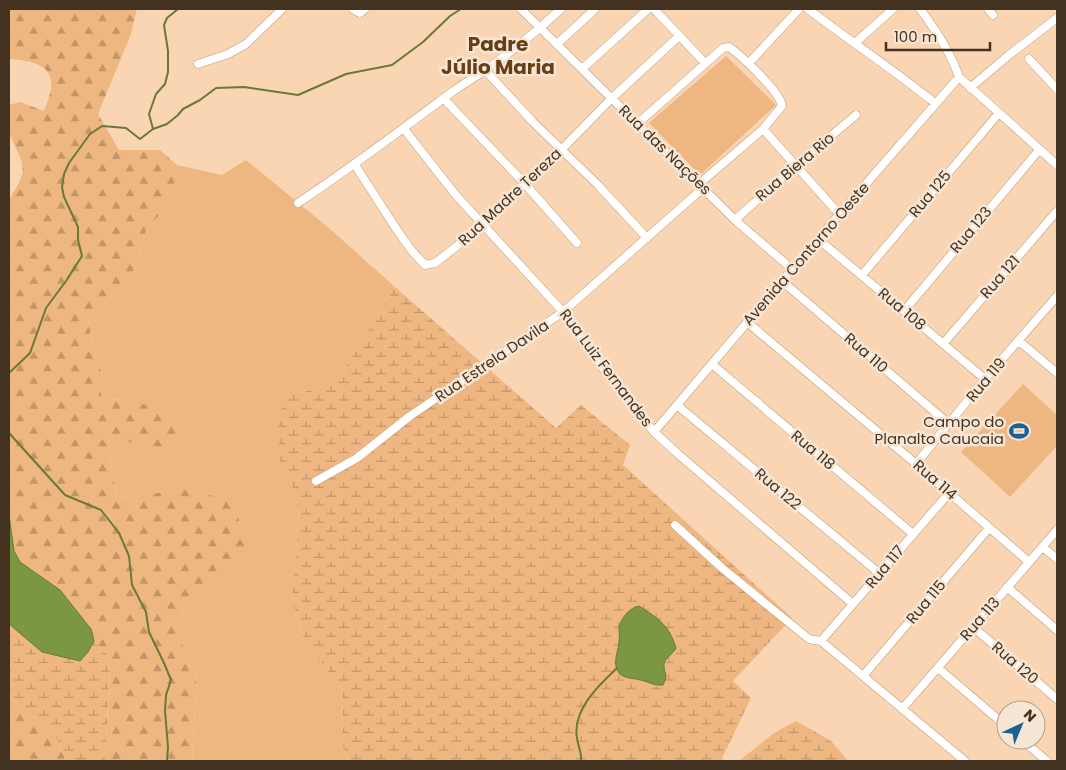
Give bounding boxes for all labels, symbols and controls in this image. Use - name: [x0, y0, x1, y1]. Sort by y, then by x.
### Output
- scale bar: [886, 20, 990, 52]
- text: 100 m: [894, 26, 937, 47]
- district label: Padre Júlio Maria: [441, 30, 555, 81]
- street label: Rua das Nações: [614, 100, 716, 200]
- street label: Rua Biera Rio: [751, 127, 839, 206]
- street label: Rua Madre Tereza: [453, 143, 566, 250]
- street label: Rua 125: [904, 166, 956, 222]
- street label: Avenida Contorno Oeste: [737, 177, 874, 330]
- street label: Rua 123: [945, 202, 996, 258]
- street label: Rua 121: [975, 251, 1024, 303]
- street label: Rua 108: [874, 282, 931, 335]
- street label: Rua Luiz Fernandes: [555, 304, 658, 431]
- street label: Rua Estrela Davila: [431, 315, 553, 407]
- street label: Rua 110: [840, 328, 893, 378]
- street label: Rua 119: [961, 353, 1010, 406]
- place label: Campo do Planalto Caucaia: [875, 411, 1004, 449]
- sports icon: Campo do Planalto Caucaia: [1008, 420, 1030, 442]
- street label: Rua 118: [787, 425, 840, 474]
- street label: Rua 114: [909, 455, 962, 505]
- street label: Rua 122: [751, 463, 806, 514]
- street label: Rua 117: [860, 541, 909, 593]
- street label: Rua 115: [901, 575, 950, 628]
- street label: Rua 113: [955, 592, 1004, 645]
- street label: Rua 120: [987, 636, 1043, 689]
- north arrow: [996, 700, 1046, 750]
- text: N: [1019, 705, 1041, 726]

